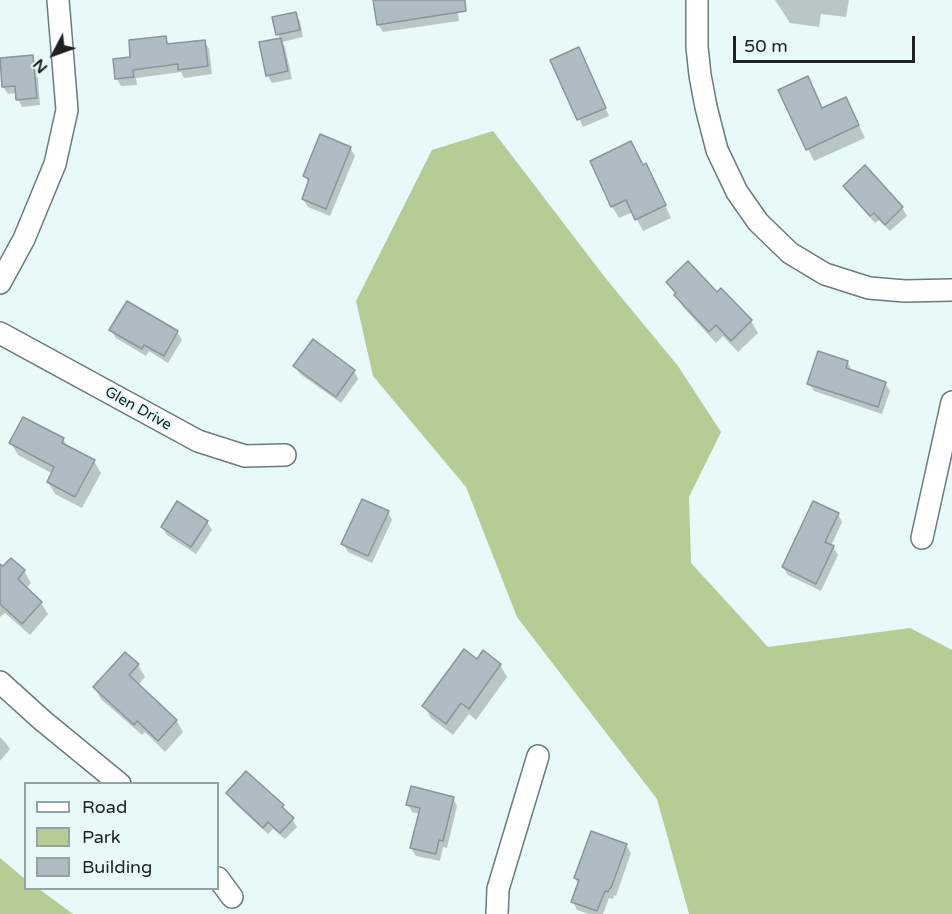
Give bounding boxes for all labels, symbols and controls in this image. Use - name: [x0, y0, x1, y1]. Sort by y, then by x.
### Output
- north arrow: [24, 24, 84, 84]
- scale bar: [736, 24, 918, 62]
- text: 50 m: [744, 35, 788, 57]
- text: N: [29, 54, 52, 77]
- street label: Glen Drive: [101, 383, 175, 435]
- legend: [24, 782, 219, 890]
- text: Road: [82, 796, 127, 818]
- text: Park: [82, 826, 120, 848]
- text: Building: [82, 856, 152, 878]

